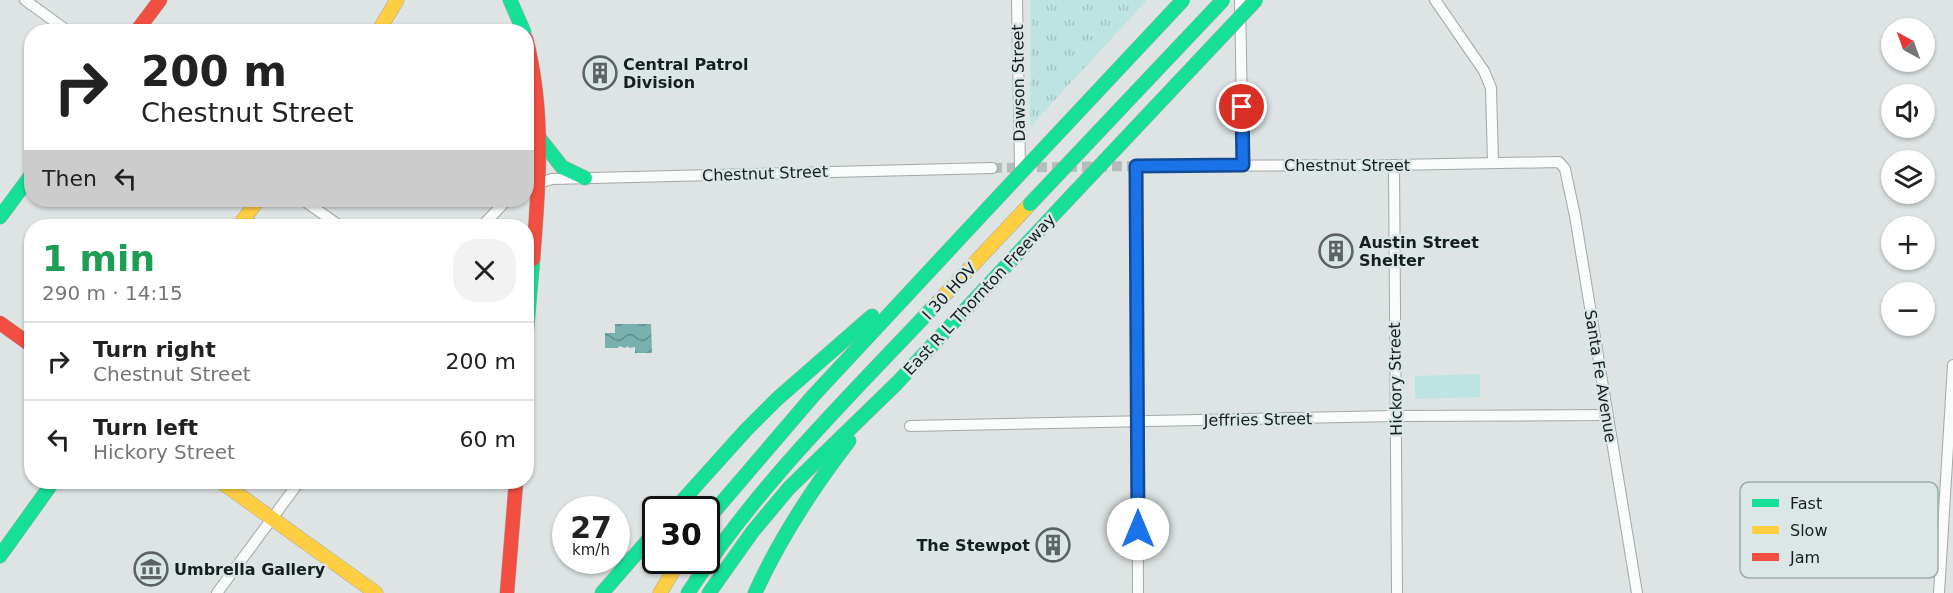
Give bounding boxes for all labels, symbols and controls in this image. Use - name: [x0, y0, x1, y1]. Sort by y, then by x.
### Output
- north arrow: [1881, 18, 1935, 72]
- map controls: [1881, 18, 1935, 336]
- street label: Dawson Street: [1008, 24, 1029, 142]
- text: 200 m: [141, 47, 287, 96]
- icon: right: [42, 48, 120, 126]
- building icon: Central Patrol Division: [582, 55, 618, 91]
- place label: Central Patrol Division: [623, 55, 748, 92]
- pin: [1216, 81, 1267, 132]
- button: sound: [1881, 84, 1935, 138]
- icon: arrive: [1225, 90, 1258, 123]
- text: Chestnut Street: [141, 97, 354, 128]
- button: layers: [1881, 150, 1935, 204]
- street label: Chestnut Street: [1284, 156, 1410, 175]
- icon: left: [109, 162, 142, 195]
- street label: Chestnut Street: [702, 162, 828, 185]
- text: Then: [42, 166, 97, 191]
- street label: East R L Thornton Freeway: [900, 210, 1059, 379]
- button: +: [1881, 216, 1935, 270]
- building icon: Austin Street Shelter: [1318, 233, 1354, 269]
- place label: Austin Street Shelter: [1359, 233, 1479, 270]
- text: 1 min: [42, 238, 155, 279]
- button: close: [453, 239, 516, 302]
- street label: I 30 HOV: [918, 259, 980, 324]
- text: 290 m · 14:15: [42, 281, 183, 305]
- button: −: [1881, 282, 1935, 336]
- street label: Santa Fe Avenue: [1581, 308, 1620, 444]
- street label: Hickory Street: [1385, 322, 1406, 436]
- text: Turn right: [93, 337, 216, 362]
- icon: right: [42, 345, 75, 378]
- text: 200 m: [446, 349, 516, 374]
- text: Chestnut Street: [93, 362, 251, 386]
- street label: Jeffries Street: [1203, 409, 1312, 430]
- text: Turn left: [93, 415, 198, 440]
- icon: left: [42, 423, 75, 456]
- text: 60 m: [460, 427, 516, 452]
- text: Hickory Street: [93, 440, 235, 464]
- legend: [1740, 482, 1938, 578]
- text: Fast: [1790, 494, 1822, 513]
- speed limit sign: 30: [642, 496, 720, 574]
- position arrow: [1106, 497, 1170, 561]
- text: 27: [570, 510, 612, 545]
- text: Slow: [1790, 521, 1827, 540]
- building icon: The Stewpot: [1035, 527, 1071, 563]
- place label: The Stewpot: [916, 536, 1030, 555]
- text: km/h: [572, 541, 610, 559]
- text: Jam: [1789, 548, 1820, 567]
- museum icon: Umbrella Gallery: [133, 551, 169, 587]
- place label: Umbrella Gallery: [174, 560, 326, 579]

